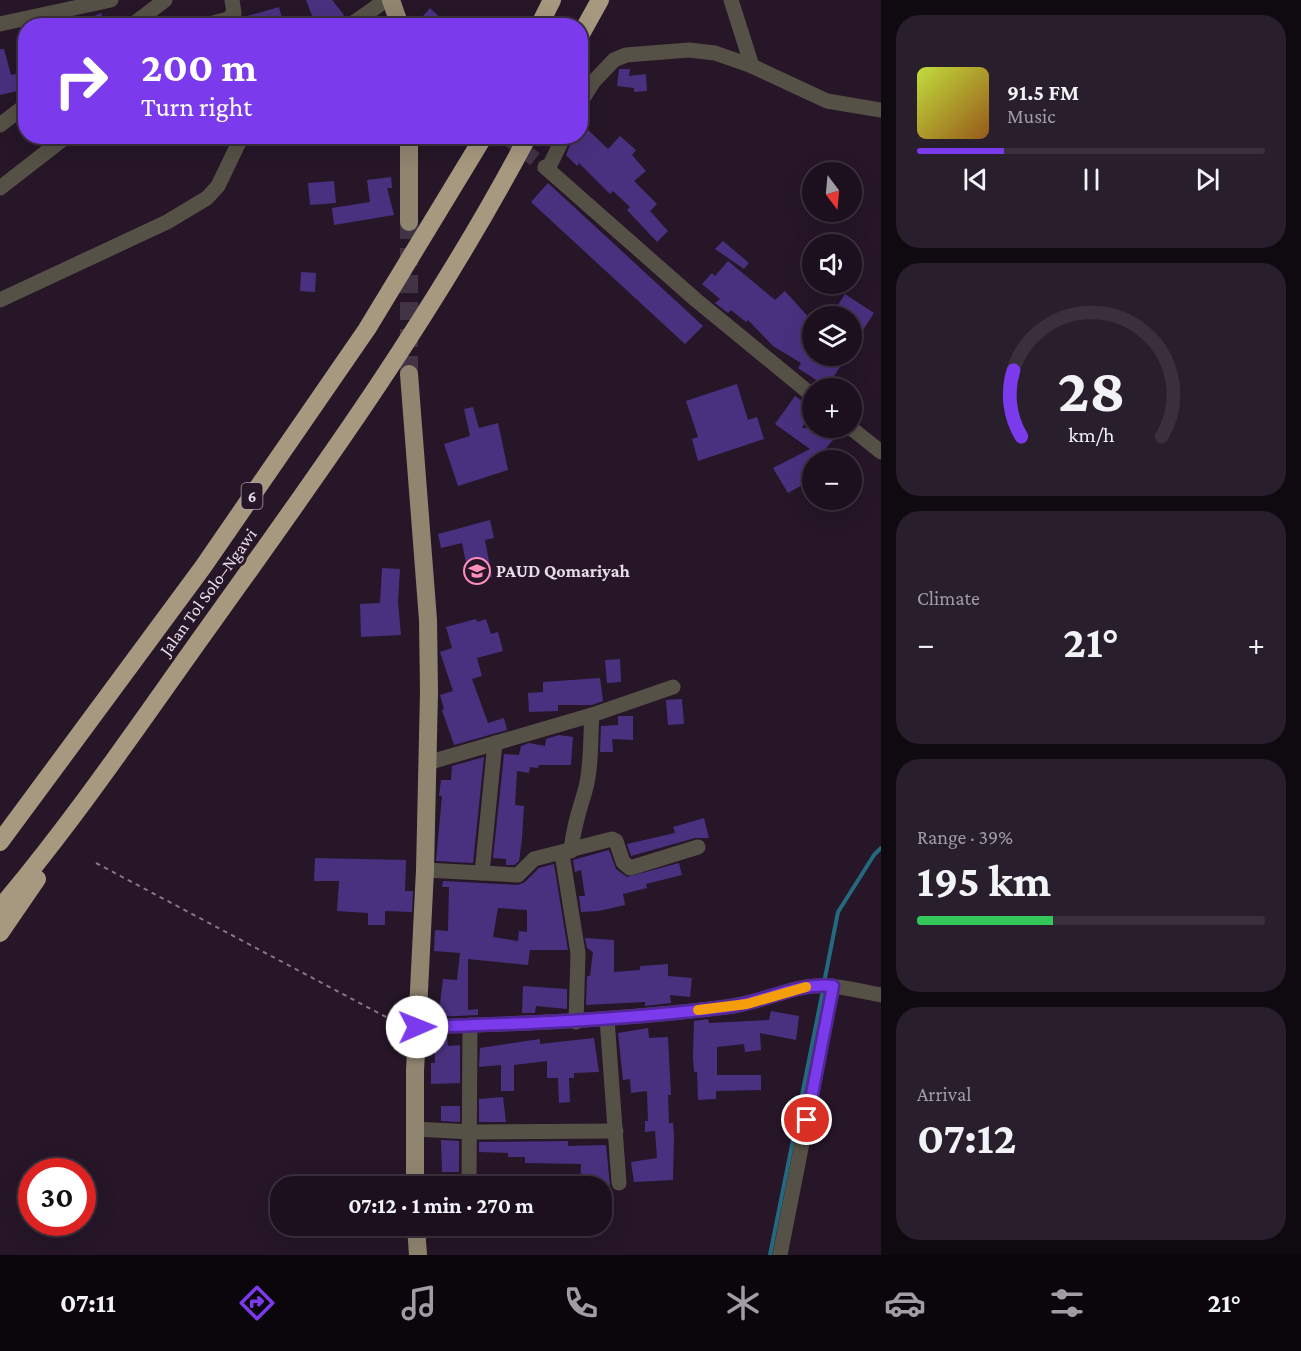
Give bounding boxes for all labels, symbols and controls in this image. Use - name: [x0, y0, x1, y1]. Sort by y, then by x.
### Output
- icon: right: [42, 42, 120, 120]
- text: 200 m: [141, 43, 257, 90]
- text: 91.5 FM: [1007, 80, 1079, 105]
- text: Turn right: [141, 92, 252, 122]
- text: Music: [1007, 105, 1056, 127]
- north arrow: [802, 162, 862, 222]
- map controls: [802, 162, 862, 510]
- icon: previous: [959, 163, 992, 196]
- icon: pause: [1075, 163, 1108, 196]
- icon: next: [1191, 163, 1224, 196]
- button: sound: [802, 234, 862, 294]
- button: layers: [802, 306, 862, 366]
- text: 28: [1057, 355, 1125, 424]
- button: +: [802, 378, 862, 438]
- text: km/h: [1068, 423, 1115, 447]
- button: −: [802, 450, 862, 510]
- road number: 6: [242, 483, 262, 509]
- street label: Jalan Tol Solo–Ngawi: [154, 524, 261, 661]
- school or university icon: PAUD Qomariyah: [462, 556, 492, 586]
- place label: PAUD Qomariyah: [496, 561, 630, 581]
- text: Climate: [917, 587, 980, 609]
- text: 21°: [1063, 617, 1119, 667]
- text: −: [917, 625, 934, 662]
- text: +: [1248, 625, 1265, 662]
- text: Range · 39%: [917, 826, 1013, 848]
- text: 195 km: [917, 856, 1051, 906]
- position arrow: [385, 995, 449, 1059]
- text: Arrival: [917, 1083, 971, 1105]
- pin: [781, 1094, 832, 1145]
- icon: arrive: [790, 1103, 823, 1136]
- text: 07:12: [917, 1113, 1016, 1163]
- speed limit sign: 30: [18, 1158, 96, 1236]
- text: 07:12 · 1 min · 270 m: [348, 1193, 534, 1218]
- icon: directions: [236, 1282, 278, 1324]
- icon: music: [398, 1282, 440, 1324]
- icon: phone: [560, 1282, 602, 1324]
- icon: climate: [722, 1282, 764, 1324]
- icon: car: [884, 1282, 926, 1324]
- icon: filters: [1046, 1282, 1088, 1324]
- text: 07:11: [60, 1288, 116, 1318]
- text: 21°: [1207, 1288, 1241, 1318]

